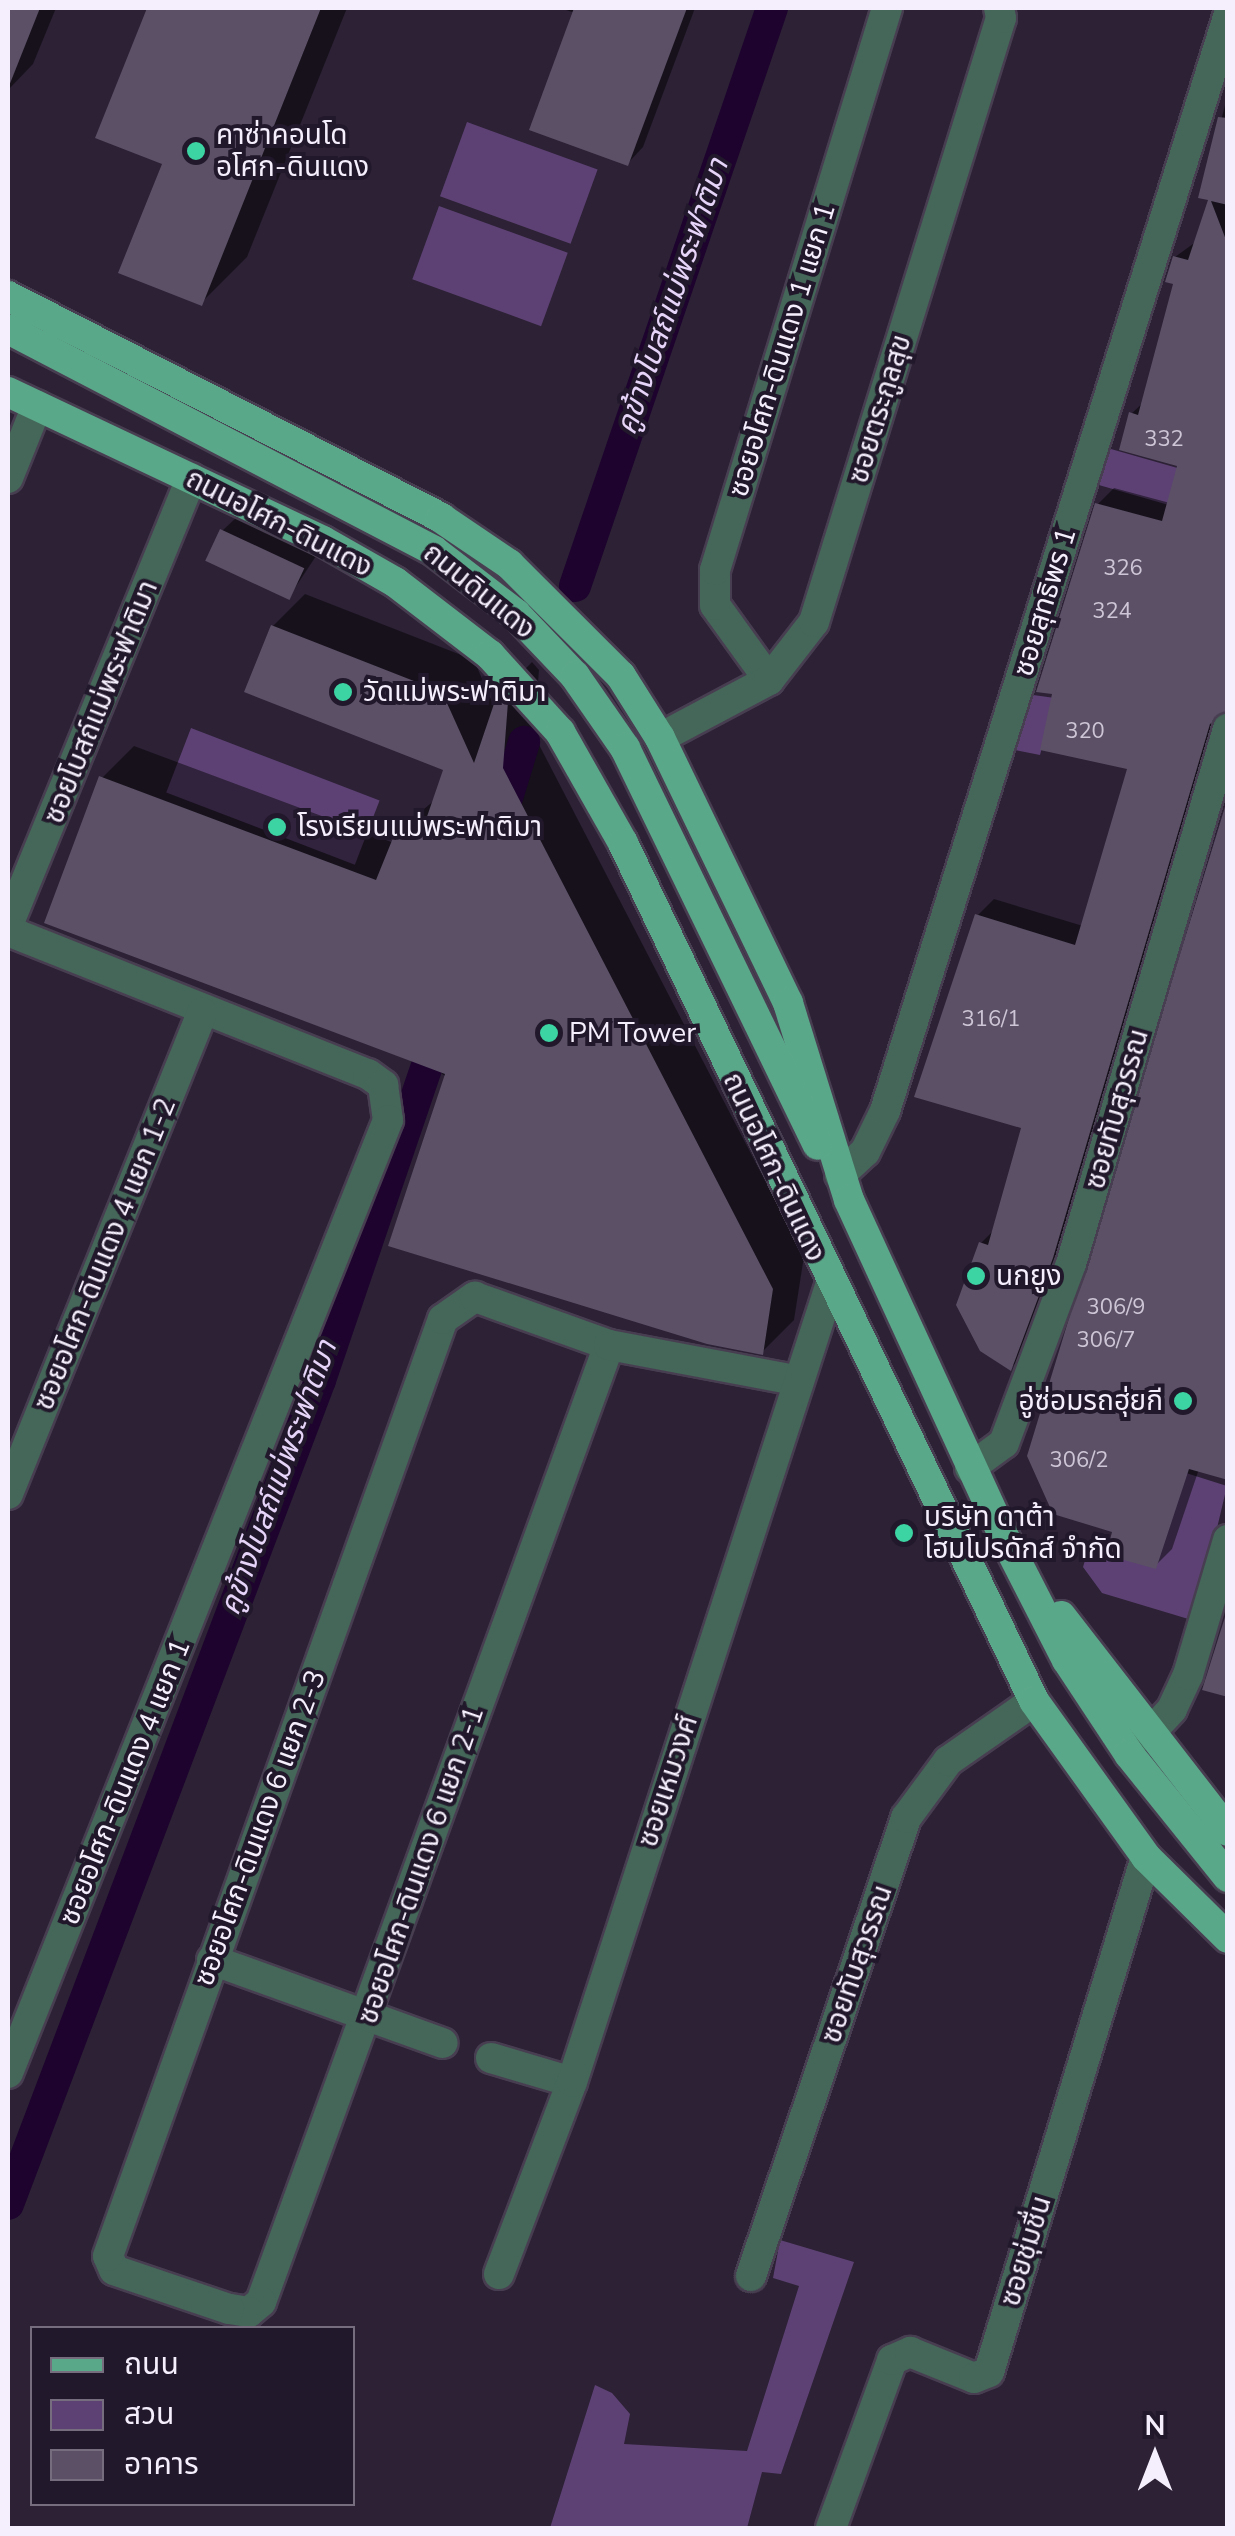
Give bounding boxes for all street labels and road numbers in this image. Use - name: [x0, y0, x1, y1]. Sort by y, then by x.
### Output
- street label: ซอยอโศก-ดินแดง 1 แยก 1: [721, 199, 843, 501]
- street label: ซอยตระกูลสุข: [842, 331, 918, 487]
- street label: ถนนอโศก-ดินแดง: [180, 462, 378, 584]
- street label: ซอยสุทธิพร 1: [1006, 524, 1084, 680]
- street label: ถนนดินแดง: [417, 536, 541, 646]
- street label: ซอยโบสถ์แม่พระฟาติมา: [37, 576, 165, 828]
- street label: ซอยทับสุวรรณ: [1078, 1025, 1156, 1193]
- street label: ถนนอโศก-ดินแดง: [716, 1067, 832, 1267]
- street label: ซอยอโศก-ดินแดง 4 แยก 1-2: [27, 1093, 183, 1415]
- street label: ซอยอโศก-ดินแดง 4 แยก 1: [52, 1634, 198, 1930]
- street label: ซอยอโศก-ดินแดง 6 แยก 2-3: [187, 1666, 333, 1990]
- street label: ซอยอโศก-ดินแดง 6 แยก 2-1: [351, 1702, 491, 2028]
- street label: ซอยเหมวงศ์: [631, 1711, 705, 1851]
- street label: ซอยทับสุวรรณ: [814, 1881, 900, 2047]
- street label: ซอยชุ่มชื่น: [993, 2192, 1059, 2310]

